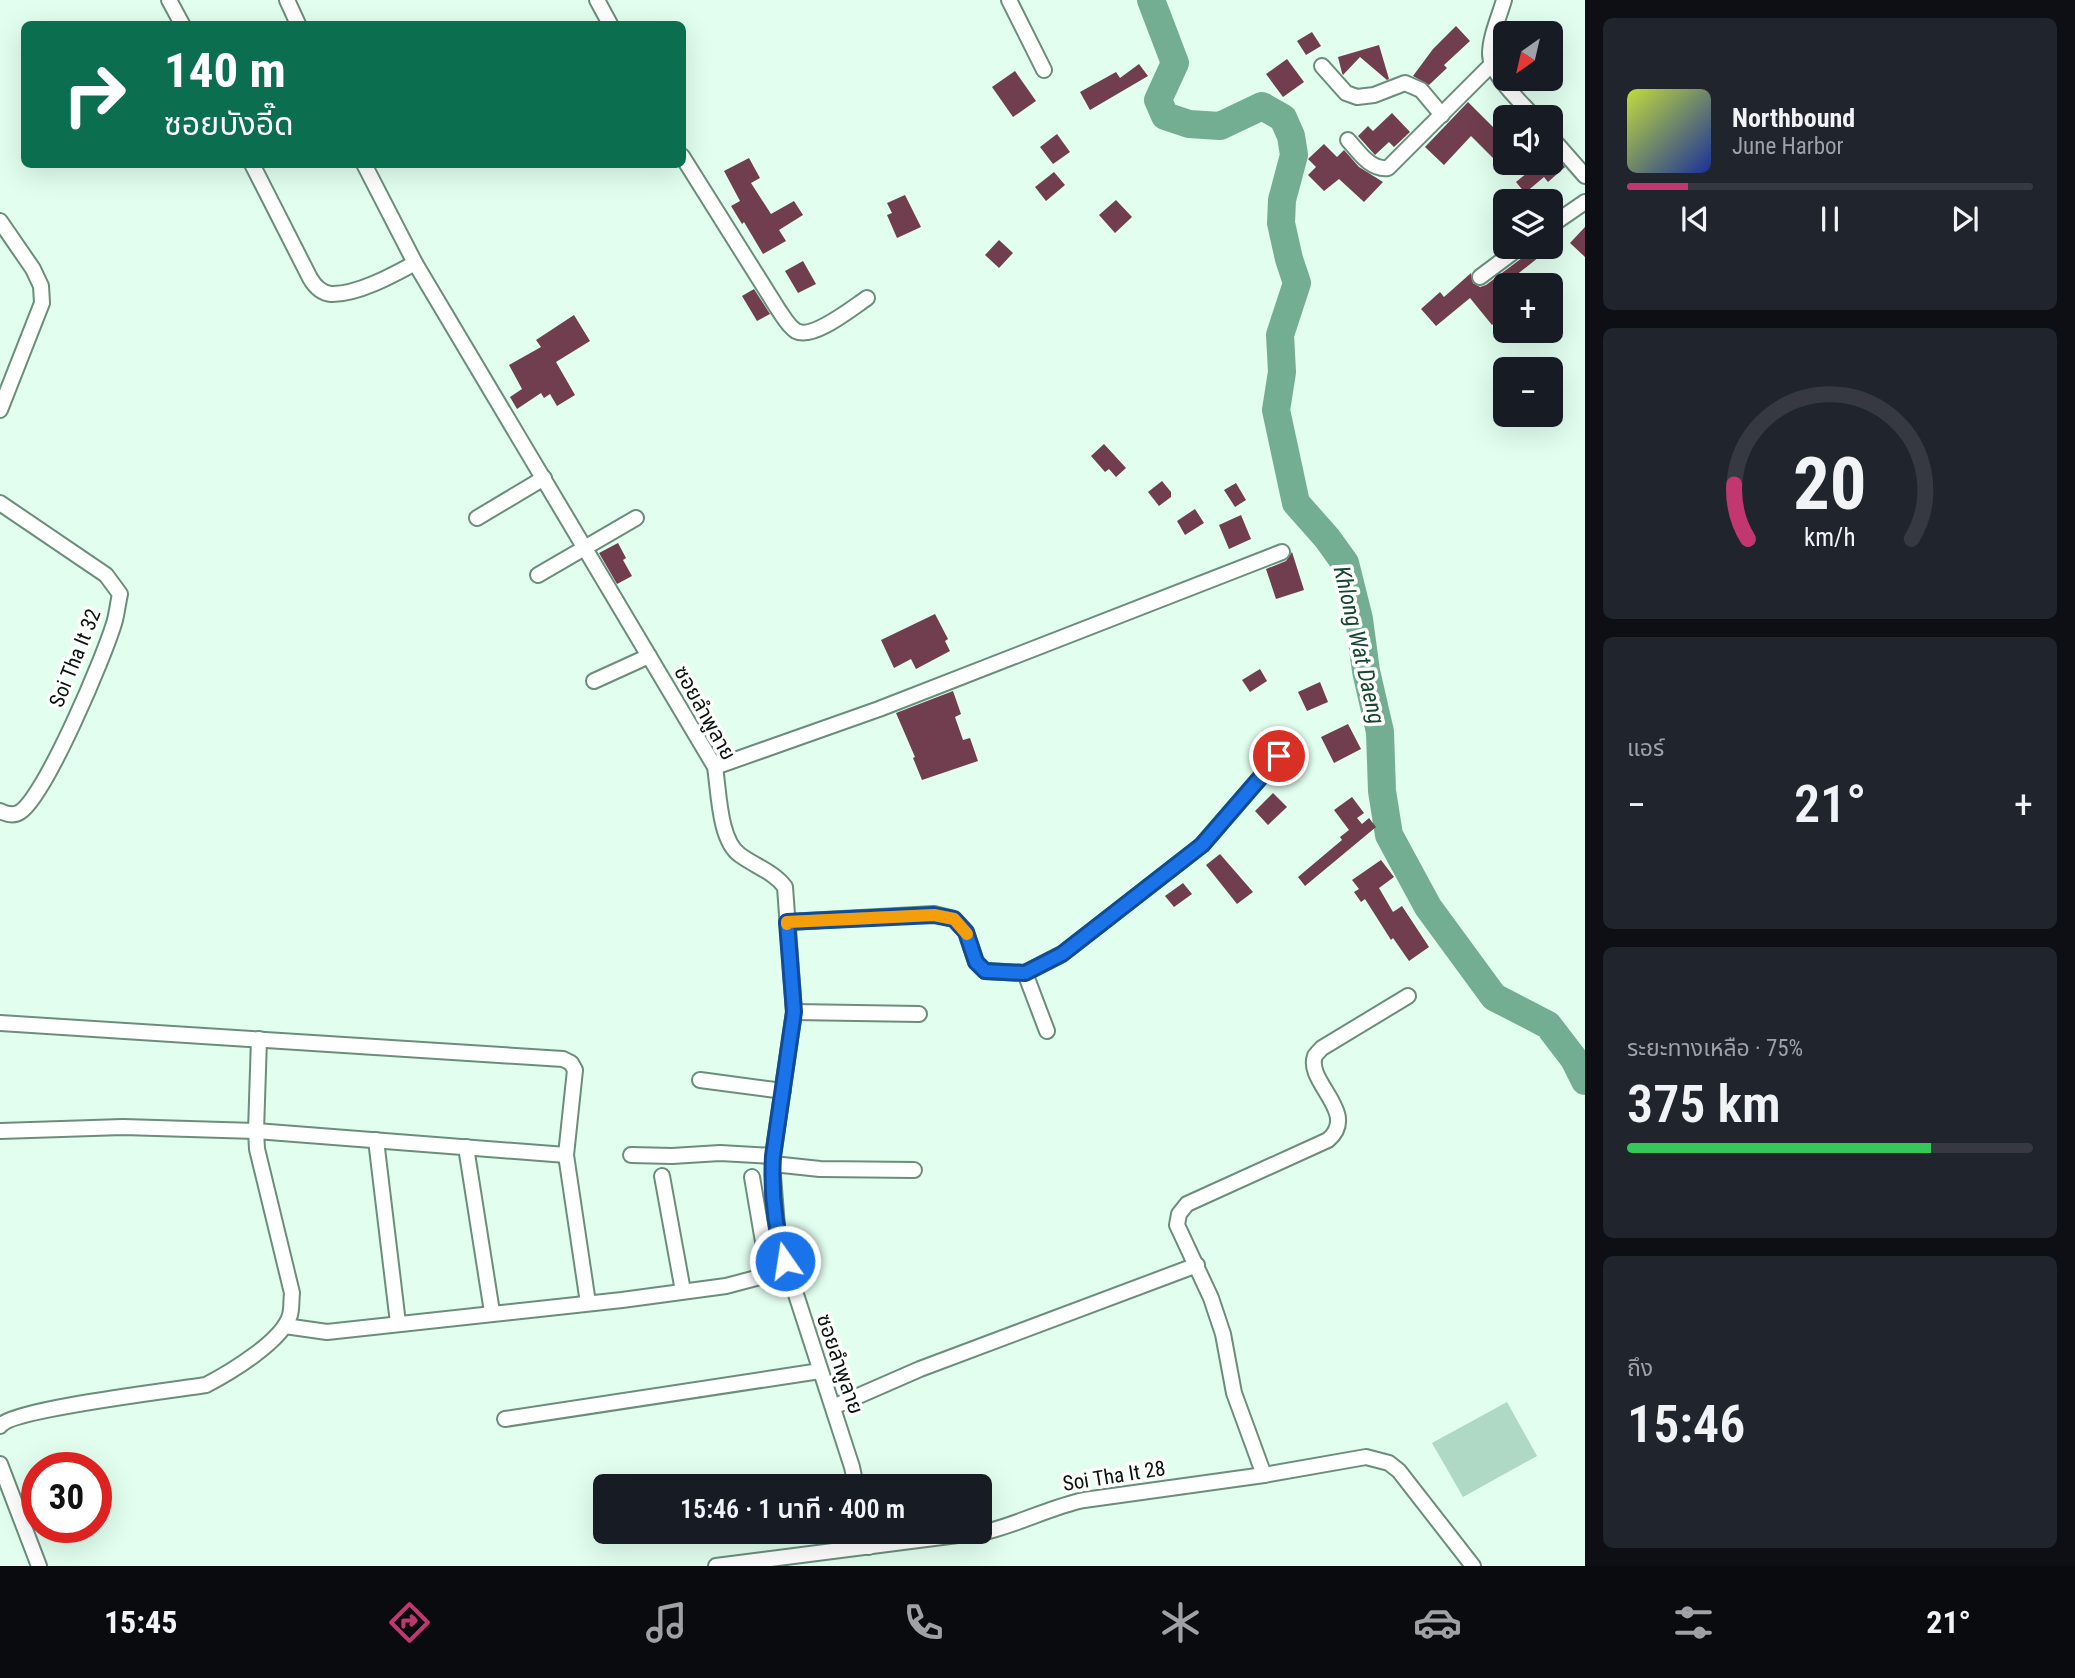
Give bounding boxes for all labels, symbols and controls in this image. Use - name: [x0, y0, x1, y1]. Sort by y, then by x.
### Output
- north arrow: [1493, 21, 1563, 91]
- map controls: [1493, 21, 1563, 427]
- text: 140 m: [164, 42, 286, 99]
- icon: right: [49, 49, 140, 140]
- text: Northbound: [1732, 103, 1855, 133]
- text: ซอยบังอี๊ด: [164, 105, 294, 143]
- button: sound: [1493, 105, 1563, 175]
- text: June Harbor: [1732, 133, 1844, 160]
- button: layers: [1493, 189, 1563, 259]
- icon: previous: [1676, 200, 1714, 238]
- icon: pause: [1811, 200, 1849, 238]
- icon: next: [1946, 200, 1984, 238]
- button: +: [1493, 273, 1563, 343]
- button: −: [1493, 357, 1563, 427]
- text: 20: [1793, 442, 1867, 528]
- text: km/h: [1804, 523, 1856, 552]
- water label: Khlong Wat Daeng: [1328, 563, 1390, 727]
- street label: Soi Tha It 32: [44, 605, 106, 711]
- street label: ซอยลำพูลาย: [668, 662, 741, 765]
- pin: [1249, 726, 1309, 786]
- text: แอร์: [1627, 735, 1664, 762]
- icon: arrive: [1260, 737, 1298, 775]
- text: 21°: [1794, 774, 1866, 835]
- text: −: [1627, 783, 1646, 827]
- text: +: [2014, 783, 2033, 827]
- text: ระยะทางเหลือ · 75%: [1627, 1035, 1803, 1062]
- text: 375 km: [1627, 1074, 1781, 1135]
- position arrow: [748, 1224, 822, 1298]
- street label: ซอยลำพูลาย: [811, 1311, 868, 1418]
- text: ถึง: [1627, 1355, 1653, 1382]
- text: 15:46: [1627, 1394, 1745, 1455]
- speed limit sign: 30: [21, 1452, 112, 1543]
- street label: Soi Tha It 28: [1061, 1456, 1167, 1496]
- text: 15:46 · 1 นาที · 400 m: [680, 1494, 905, 1524]
- icon: directions: [385, 1598, 434, 1647]
- icon: music: [642, 1598, 691, 1647]
- icon: phone: [899, 1598, 948, 1647]
- icon: climate: [1156, 1598, 1205, 1647]
- icon: car: [1413, 1598, 1462, 1647]
- icon: filters: [1669, 1598, 1718, 1647]
- text: 15:45: [104, 1603, 177, 1641]
- text: 21°: [1926, 1603, 1971, 1641]

